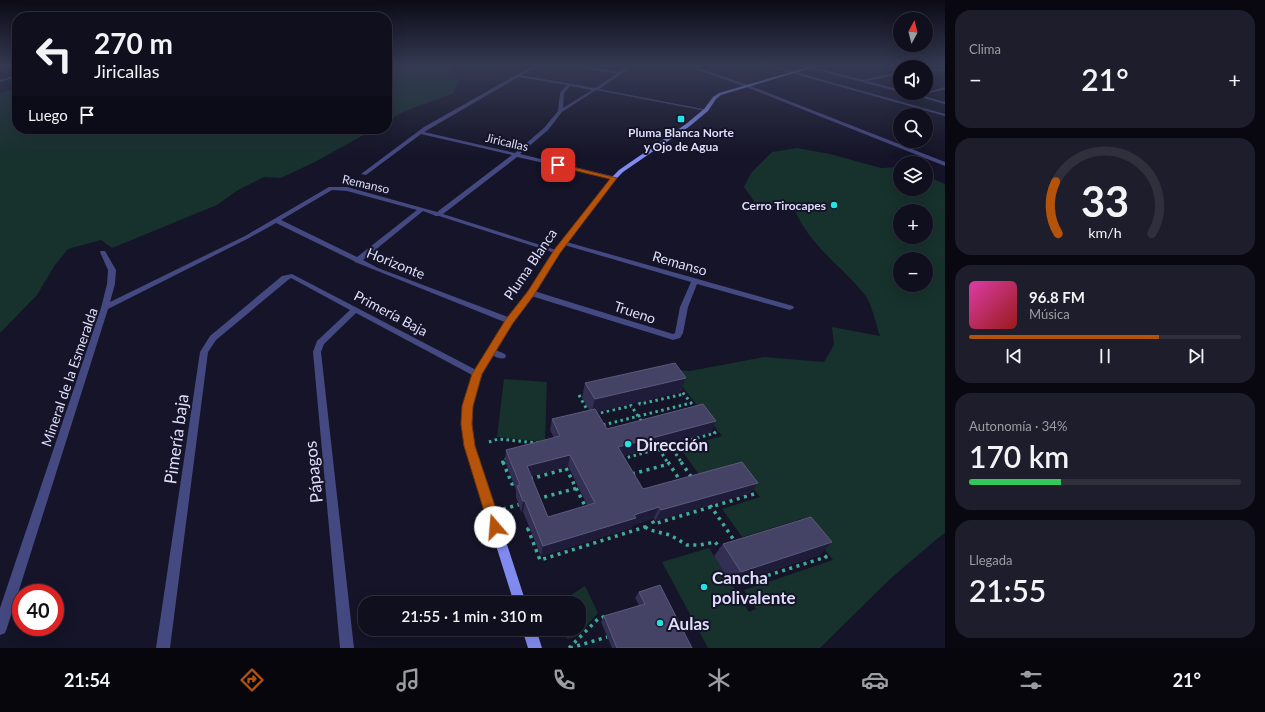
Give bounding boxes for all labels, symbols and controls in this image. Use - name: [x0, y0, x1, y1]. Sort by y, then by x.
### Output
- north arrow: [893, 12, 933, 52]
- map controls: [893, 12, 933, 292]
- text: 270 m: [94, 26, 173, 60]
- icon: left: [28, 28, 80, 80]
- text: Clima: [969, 41, 1001, 57]
- text: Jiricallas: [94, 60, 159, 82]
- button: sound: [893, 60, 933, 100]
- text: 21°: [1081, 61, 1129, 97]
- text: −: [969, 66, 982, 93]
- text: +: [1228, 66, 1241, 93]
- icon: arrive: [76, 104, 98, 126]
- text: Luego: [28, 106, 68, 124]
- button: search: [893, 108, 933, 148]
- marker: Pluma Blanca Norte y Ojo de Agua: [676, 114, 686, 124]
- place label: Pluma Blanca Norte y Ojo de Agua: [628, 125, 735, 154]
- street label: Jiricallas: [484, 130, 530, 154]
- pin: [541, 148, 575, 182]
- icon: arrive: [547, 154, 569, 176]
- button: layers: [893, 156, 933, 196]
- street label: Remanso: [341, 171, 391, 197]
- text: 33: [1081, 176, 1129, 226]
- place label: Cerro Tirocapes: [742, 198, 826, 213]
- marker: Cerro Tirocapes: [829, 200, 839, 210]
- button: +: [893, 204, 933, 244]
- text: km/h: [1088, 224, 1122, 241]
- street label: Pluma Blanca: [500, 225, 560, 303]
- street label: Horizonte: [364, 244, 428, 282]
- street label: Remanso: [651, 247, 709, 279]
- button: −: [893, 252, 933, 292]
- street label: Primería Baja: [351, 287, 431, 340]
- text: 96.8 FM: [1029, 288, 1085, 306]
- street label: Trueno: [612, 297, 658, 327]
- street label: Mineral de la Esmeralda: [37, 305, 101, 449]
- text: Música: [1029, 306, 1070, 322]
- icon: previous: [1003, 345, 1025, 367]
- icon: pause: [1094, 345, 1116, 367]
- icon: next: [1185, 345, 1207, 367]
- street label: Pimería baja: [159, 393, 193, 485]
- text: Autonomía · 34%: [969, 418, 1067, 434]
- place label: Dirección: [636, 434, 708, 455]
- text: 170 km: [969, 438, 1069, 474]
- marker: Dirección: [623, 439, 633, 449]
- street label: Pápagos: [299, 440, 327, 504]
- position arrow: [474, 506, 516, 548]
- text: Llegada: [969, 552, 1013, 568]
- place label: Cancha polivalente: [712, 567, 795, 608]
- text: 21:55: [969, 572, 1046, 608]
- marker: Cancha polivalente: [699, 582, 709, 592]
- speed limit sign: 40: [12, 584, 64, 636]
- text: 21:55 · 1 min · 310 m: [402, 607, 542, 625]
- place label: Aulas: [667, 613, 710, 634]
- marker: Aulas: [655, 618, 665, 628]
- icon: directions: [238, 666, 266, 694]
- icon: music: [394, 666, 422, 694]
- icon: phone: [550, 666, 578, 694]
- icon: climate: [705, 666, 733, 694]
- icon: car: [861, 666, 889, 694]
- icon: filters: [1017, 666, 1045, 694]
- text: 21:54: [64, 669, 110, 691]
- text: 21°: [1173, 669, 1201, 691]

